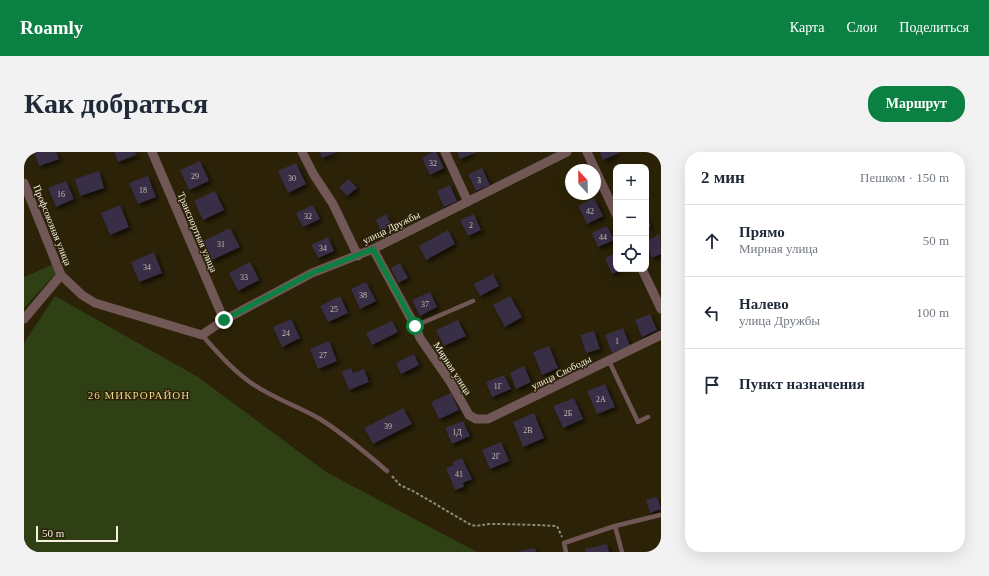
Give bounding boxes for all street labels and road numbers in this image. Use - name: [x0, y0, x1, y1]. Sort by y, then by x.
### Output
- street label: Профсоюзная улица: [31, 183, 74, 268]
- street label: Транспортная улица: [176, 190, 220, 274]
- street label: улица Дружбы: [361, 209, 422, 246]
- street label: Мирная улица: [431, 340, 474, 397]
- street label: улица Свободы: [530, 353, 593, 392]

